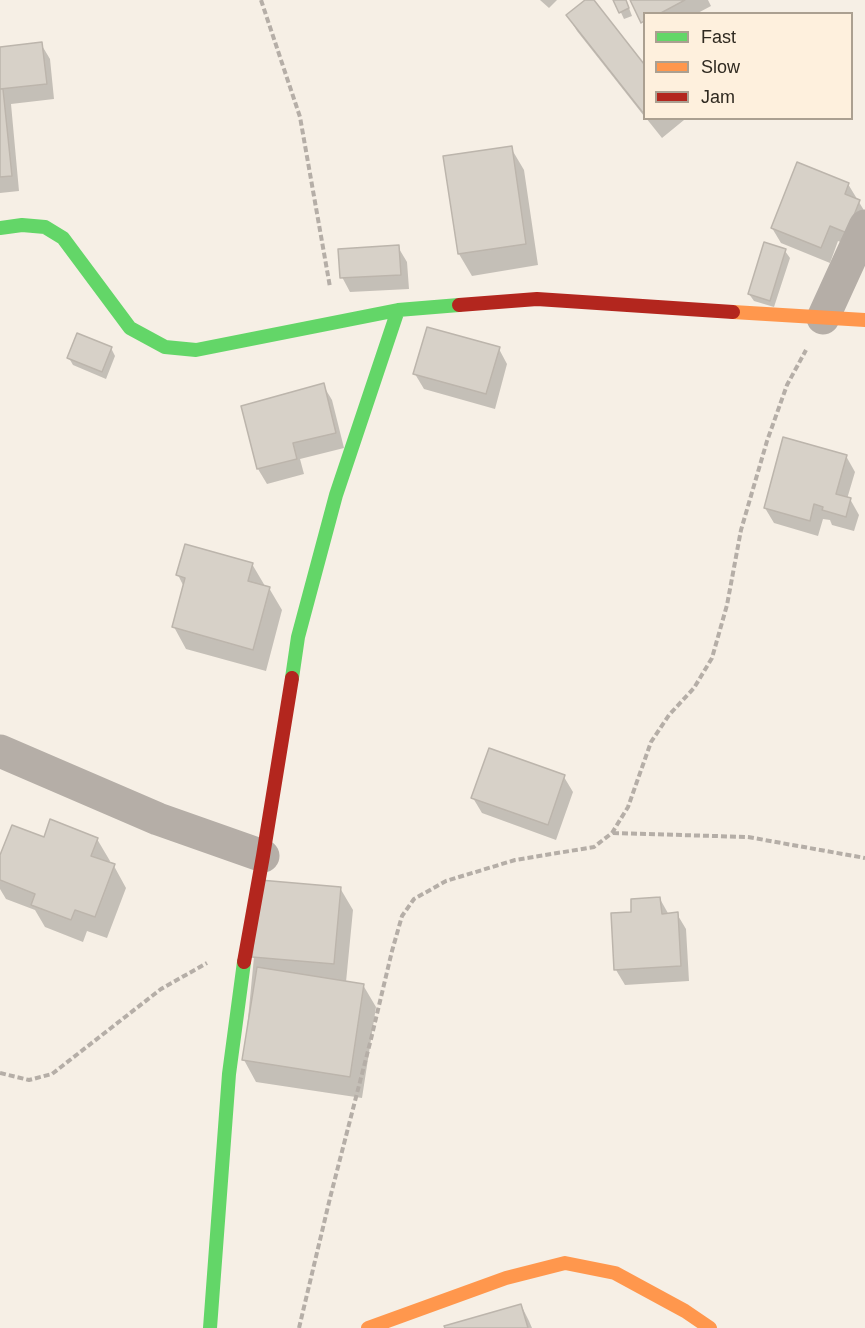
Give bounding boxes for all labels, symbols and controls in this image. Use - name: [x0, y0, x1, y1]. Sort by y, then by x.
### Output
- legend: [643, 12, 853, 120]
- text: Fast: [701, 27, 736, 47]
- text: Slow: [701, 57, 740, 77]
- text: Jam: [701, 87, 735, 107]

